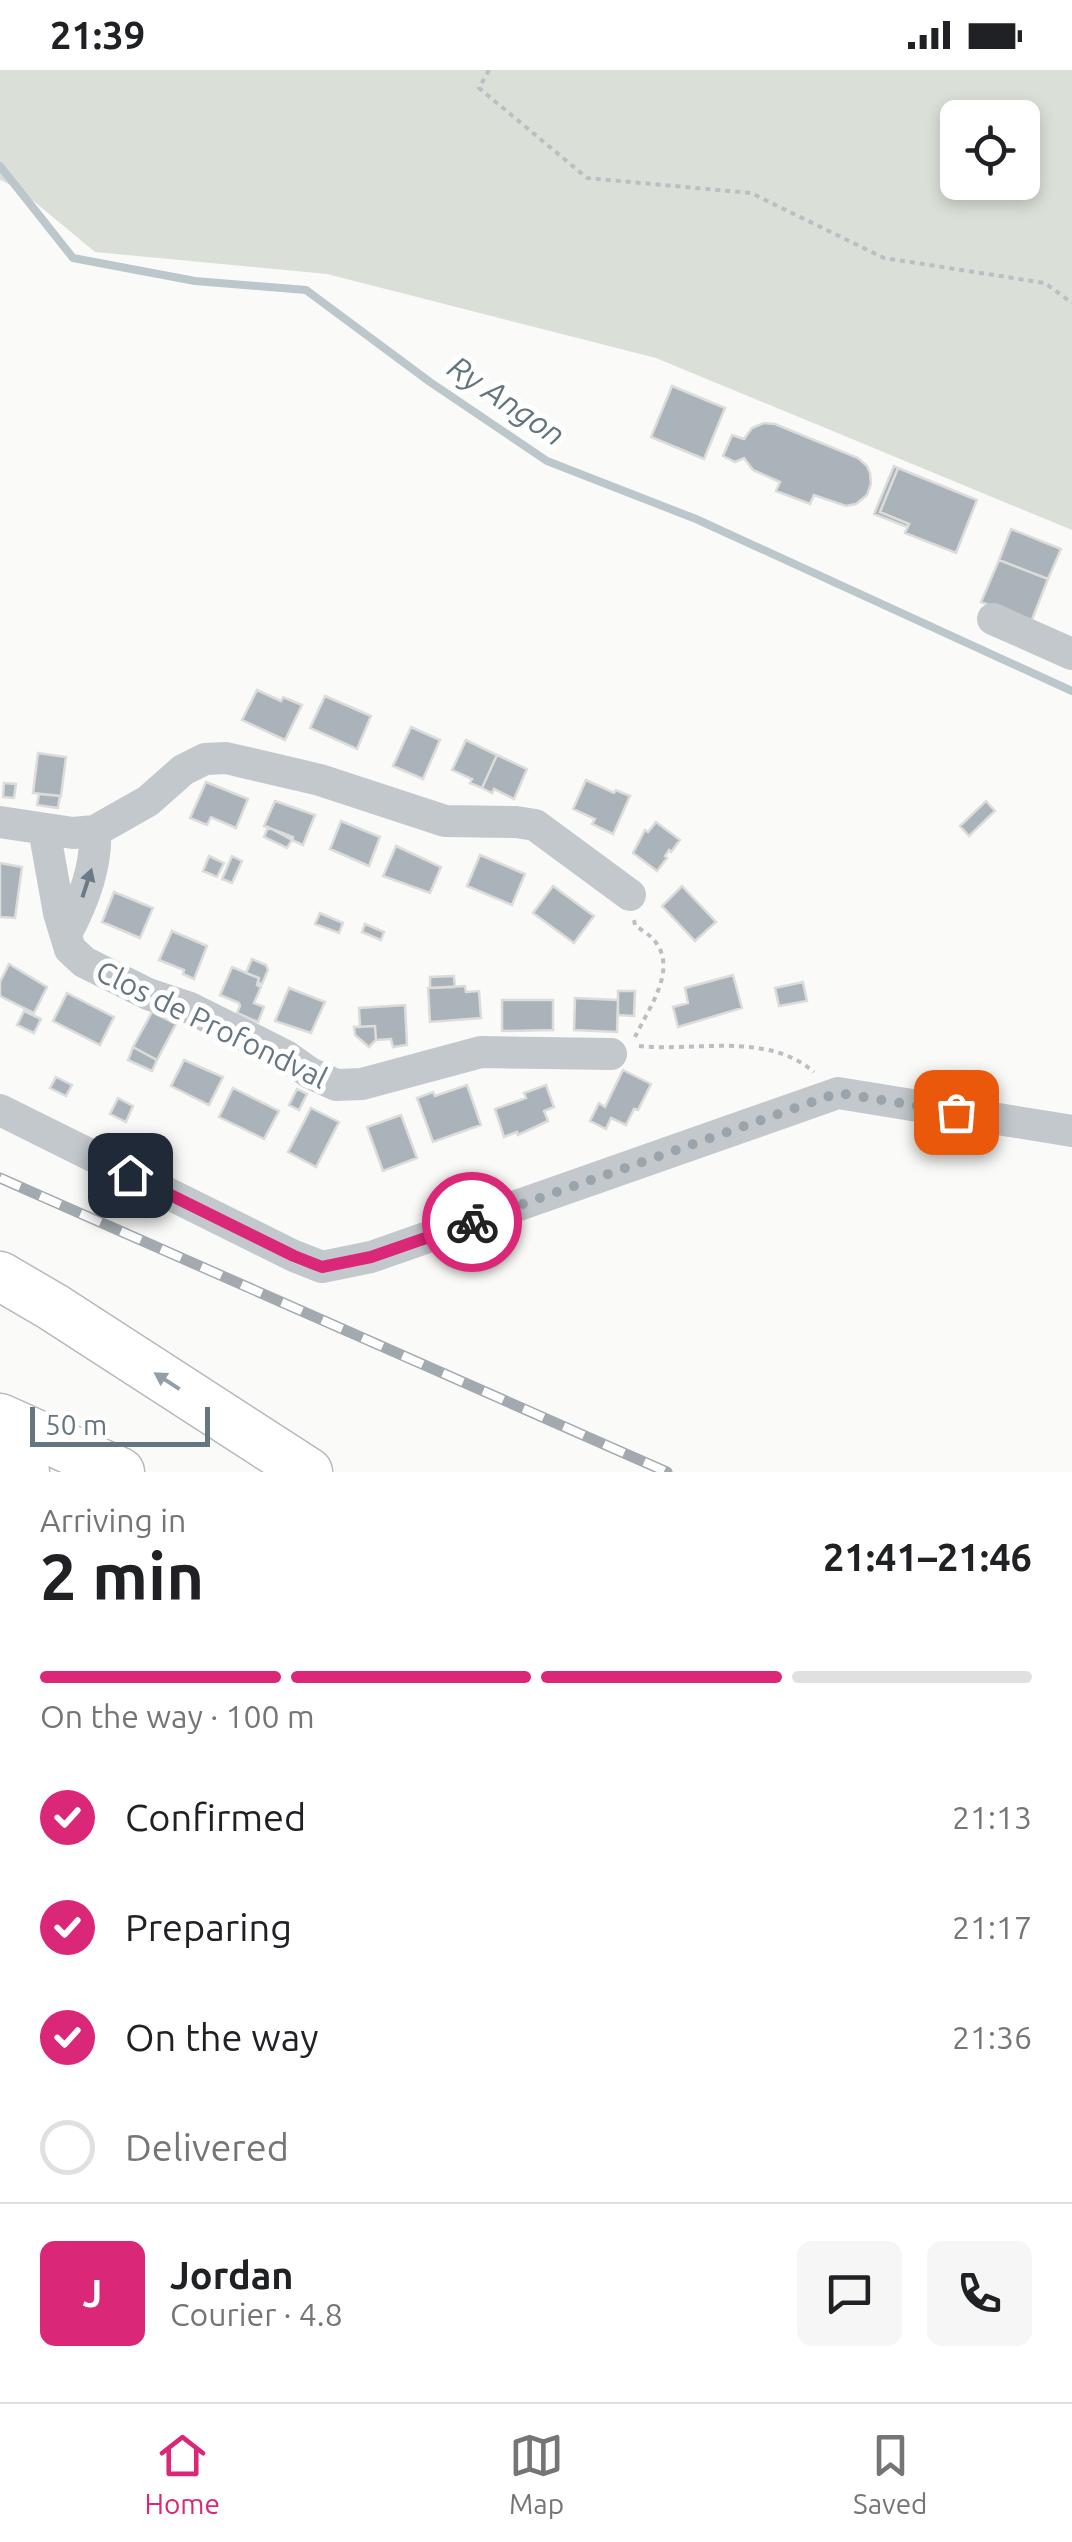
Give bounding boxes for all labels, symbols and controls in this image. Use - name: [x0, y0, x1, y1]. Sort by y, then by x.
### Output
- text: 21:39: [50, 14, 145, 56]
- map controls: [940, 100, 1040, 200]
- button: locate: [940, 100, 1040, 200]
- water label: Ry Angon: [442, 348, 572, 452]
- one-way arrow: [80, 868, 95, 898]
- street label: Clos de Profondval: [91, 953, 333, 1095]
- pin: [914, 1070, 999, 1155]
- icon: bag: [929, 1085, 984, 1140]
- pin: [88, 1133, 173, 1218]
- icon: home: [103, 1148, 158, 1203]
- courier: [422, 1172, 522, 1272]
- icon: bike: [445, 1195, 500, 1250]
- one-way arrow: [153, 1373, 181, 1391]
- scale bar: [30, 1402, 210, 1446]
- text: 50 m: [45, 1409, 107, 1440]
- text: Arriving in: [40, 1502, 186, 1538]
- text: 21:41–21:46: [823, 1536, 1032, 1578]
- text: 2 min: [40, 1539, 204, 1612]
- text: On the way · 100 m: [40, 1698, 315, 1734]
- icon: check: [40, 1790, 95, 1845]
- text: Confirmed: [125, 1796, 306, 1838]
- text: 21:13: [952, 1799, 1032, 1835]
- icon: check: [40, 1900, 95, 1955]
- text: Preparing: [125, 1906, 292, 1948]
- text: 21:17: [952, 1909, 1032, 1945]
- icon: check: [40, 2010, 95, 2065]
- text: On the way: [125, 2016, 318, 2058]
- text: 21:36: [952, 2019, 1032, 2055]
- text: Delivered: [125, 2126, 289, 2168]
- button: chat: [797, 2241, 902, 2346]
- button: phone: [927, 2241, 1032, 2346]
- text: Jordan: [170, 2254, 294, 2296]
- text: J: [83, 2272, 102, 2314]
- text: Courier · 4.8: [170, 2296, 343, 2332]
- tab: Home: [144, 2428, 220, 2519]
- tab: Map: [509, 2428, 564, 2519]
- tab: Saved: [853, 2428, 928, 2519]

